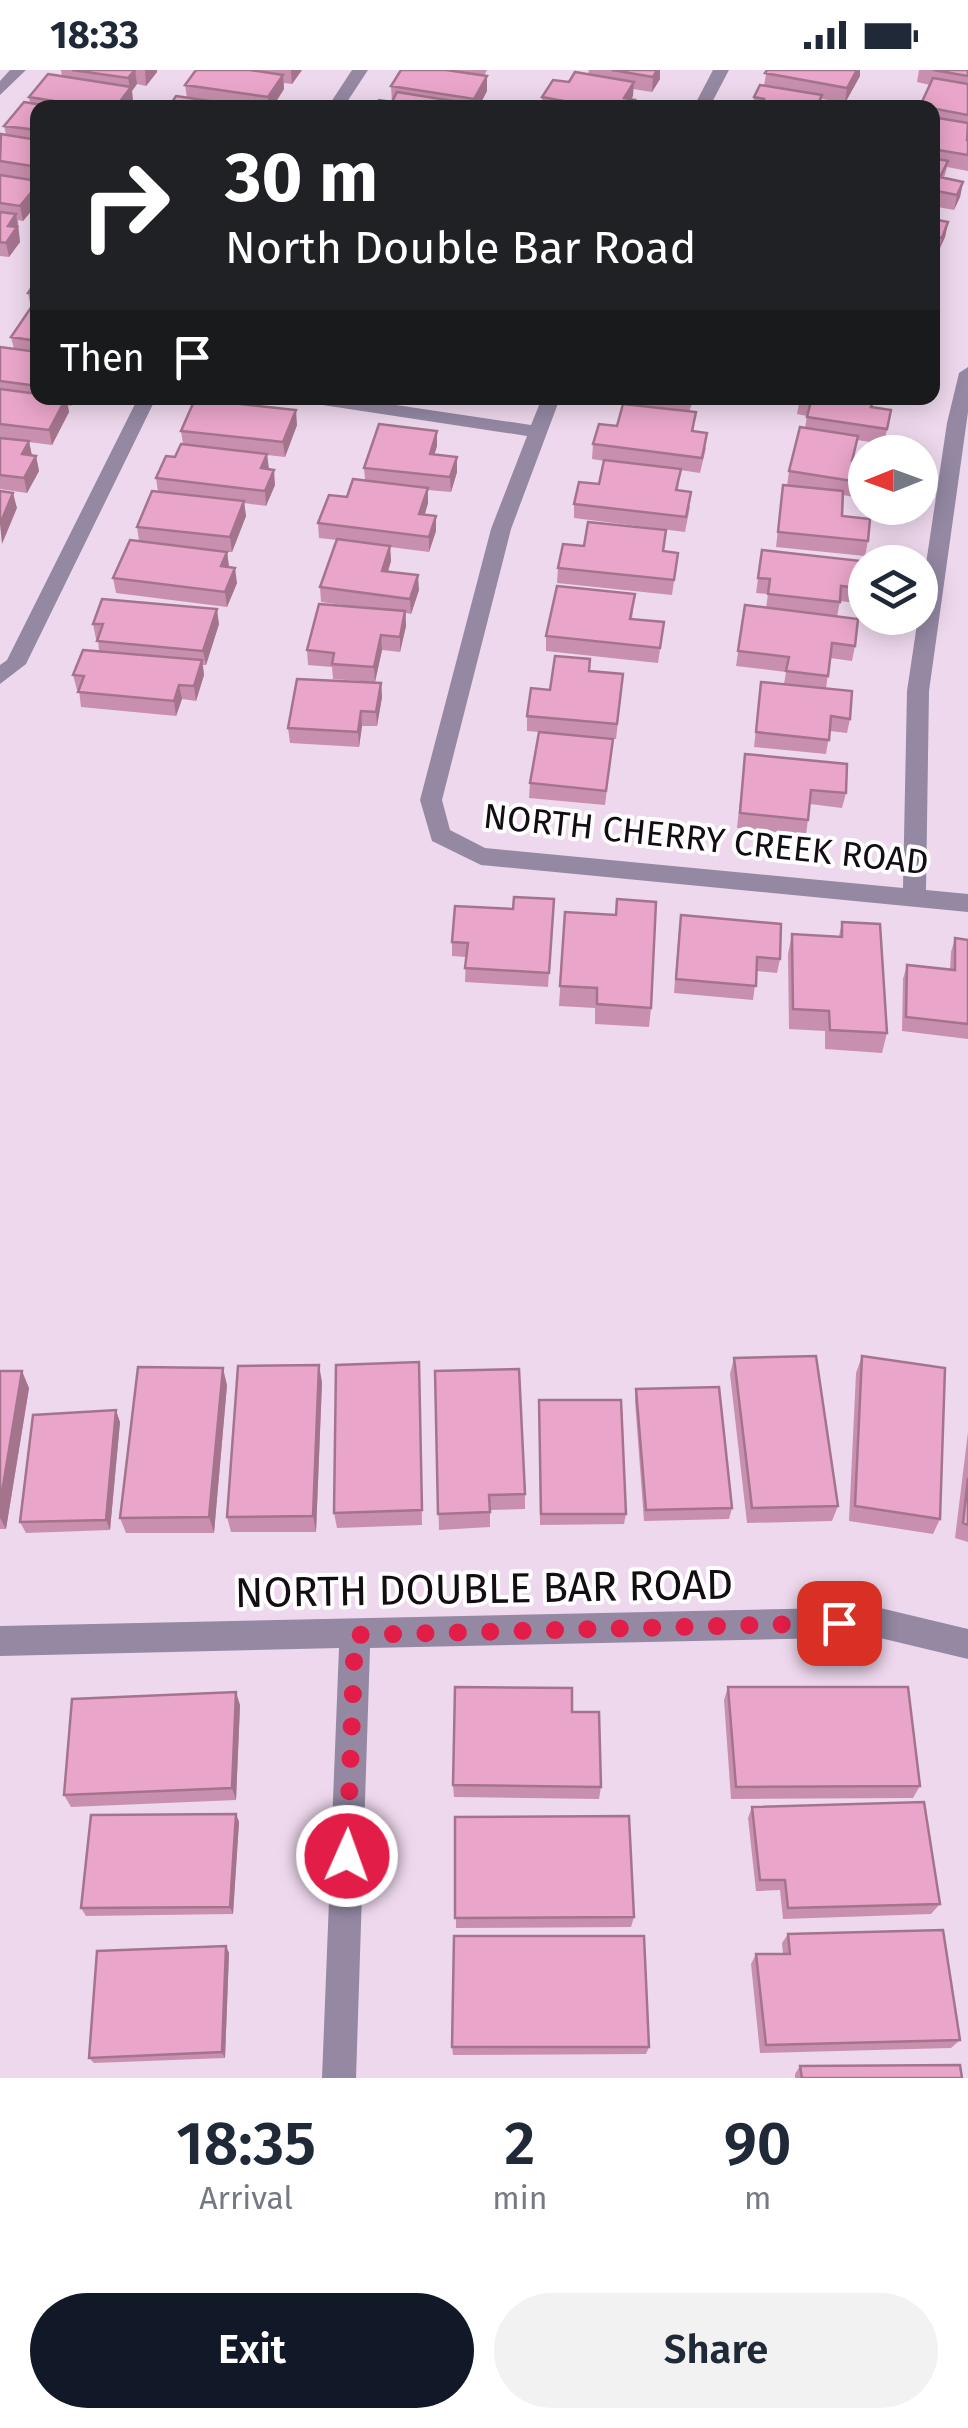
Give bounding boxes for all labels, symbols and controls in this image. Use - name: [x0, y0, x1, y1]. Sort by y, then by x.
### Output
- text: 18:33: [50, 12, 139, 58]
- text: 30 m: [225, 136, 378, 220]
- icon: right: [60, 140, 190, 270]
- text: North Double Bar Road: [225, 221, 696, 275]
- icon: arrive: [165, 330, 220, 385]
- text: Then: [60, 335, 145, 381]
- north arrow: [848, 435, 938, 525]
- map controls: [848, 435, 938, 635]
- button: layers: [848, 545, 938, 635]
- street label: NORTH CHERRY CREEK ROAD: [481, 795, 931, 883]
- street label: NORTH DOUBLE BAR ROAD: [234, 1560, 734, 1618]
- pin: [797, 1581, 882, 1666]
- icon: arrive: [812, 1596, 867, 1651]
- position arrow: [295, 1804, 399, 1908]
- text: 18:35: [176, 2108, 316, 2180]
- text: 2: [504, 2108, 535, 2180]
- text: 90: [724, 2108, 792, 2180]
- text: Arrival: [199, 2179, 293, 2217]
- text: min: [492, 2179, 547, 2217]
- text: m: [744, 2179, 771, 2217]
- button: Exit: [30, 2293, 474, 2408]
- button: Share: [494, 2293, 938, 2408]

